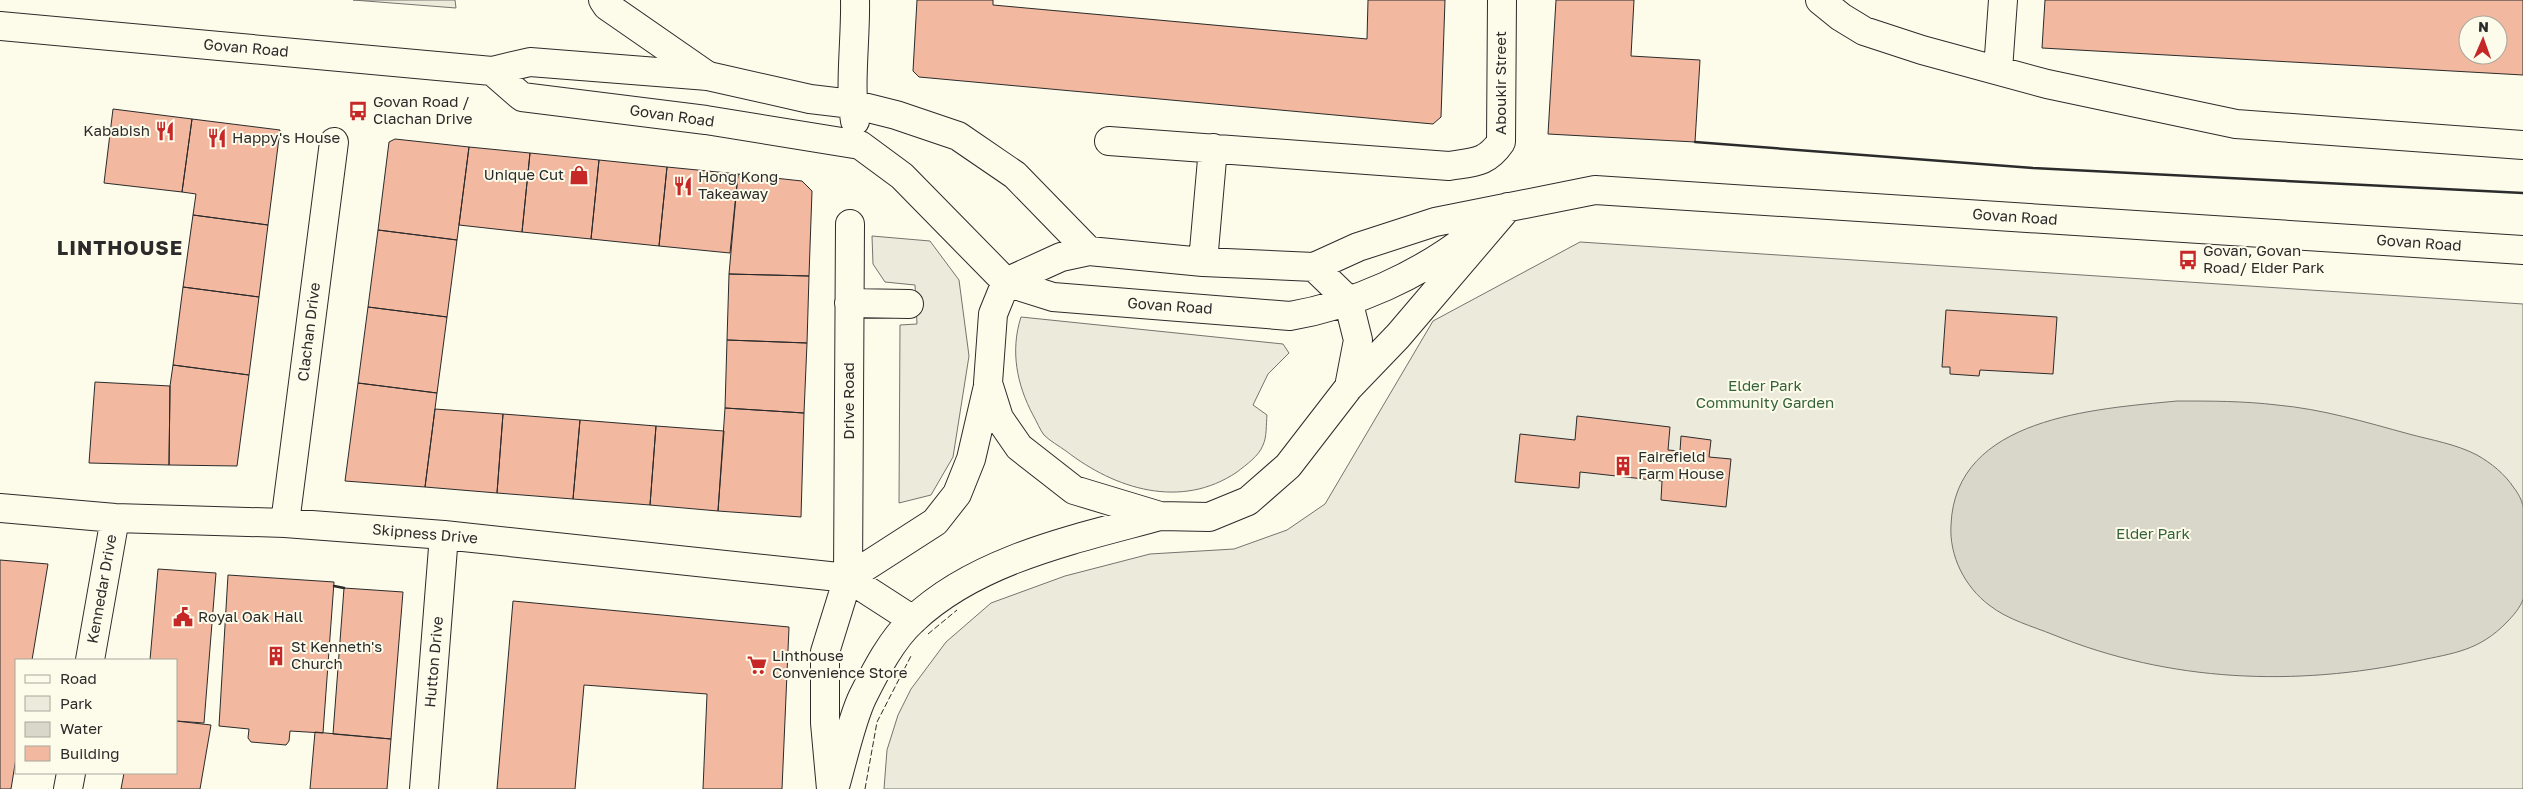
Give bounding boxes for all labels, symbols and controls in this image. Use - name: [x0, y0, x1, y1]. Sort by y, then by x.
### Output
- north arrow: [2458, 15, 2508, 65]
- text: N: [2478, 18, 2489, 35]
- street label: Aboukir Street: [1491, 31, 1509, 135]
- street label: Govan Road: [203, 34, 289, 60]
- place label: Govan Road / Clachan Drive: [373, 92, 473, 127]
- bus stop icon: Govan Road / Clachan Drive: [347, 100, 369, 122]
- street label: Govan Road: [629, 100, 716, 130]
- restaurant icon: Kababish: [154, 120, 176, 142]
- place label: Kababish: [83, 121, 150, 139]
- restaurant icon: Happy's House: [206, 127, 228, 149]
- place label: Happy's House: [232, 128, 340, 146]
- shop icon: Unique Cut: [568, 164, 590, 186]
- place label: Unique Cut: [484, 165, 564, 183]
- place label: Hong Kong Takeaway: [698, 167, 778, 202]
- restaurant icon: Hong Kong Takeaway: [672, 175, 694, 197]
- street label: Govan Road: [1972, 204, 2058, 228]
- street label: Govan Road: [2376, 230, 2462, 254]
- district label: LINTHOUSE: [57, 235, 183, 259]
- place label: Govan, Govan Road/ Elder Park: [2203, 241, 2325, 276]
- bus stop icon: Govan, Govan Road/ Elder Park: [2177, 249, 2199, 271]
- street label: Clachan Drive: [293, 281, 323, 382]
- street label: Govan Road: [1127, 293, 1213, 317]
- street label: Drive Road: [839, 362, 857, 440]
- park label: Elder Park Community Garden: [1696, 376, 1834, 411]
- place label: Fairefield Farm House: [1638, 447, 1724, 482]
- building icon: Fairefield Farm House: [1612, 455, 1634, 477]
- street label: Skipness Drive: [371, 519, 479, 547]
- park label: Elder Park: [2116, 524, 2190, 542]
- street label: Kennedar Drive: [83, 533, 120, 645]
- public building icon: Royal Oak Hall: [172, 606, 194, 628]
- place label: Royal Oak Hall: [198, 607, 303, 625]
- street label: Hutton Drive: [420, 615, 446, 708]
- place label: St Kenneth's Church: [291, 637, 382, 672]
- building icon: St Kenneth's Church: [265, 645, 287, 667]
- place label: Linthouse Convenience Store: [772, 646, 908, 681]
- supermarket icon: Linthouse Convenience Store: [746, 654, 768, 676]
- legend: [15, 659, 178, 774]
- text: Road: [60, 669, 97, 687]
- text: Park: [60, 694, 93, 712]
- text: Water: [60, 719, 103, 737]
- text: Building: [60, 744, 120, 762]

